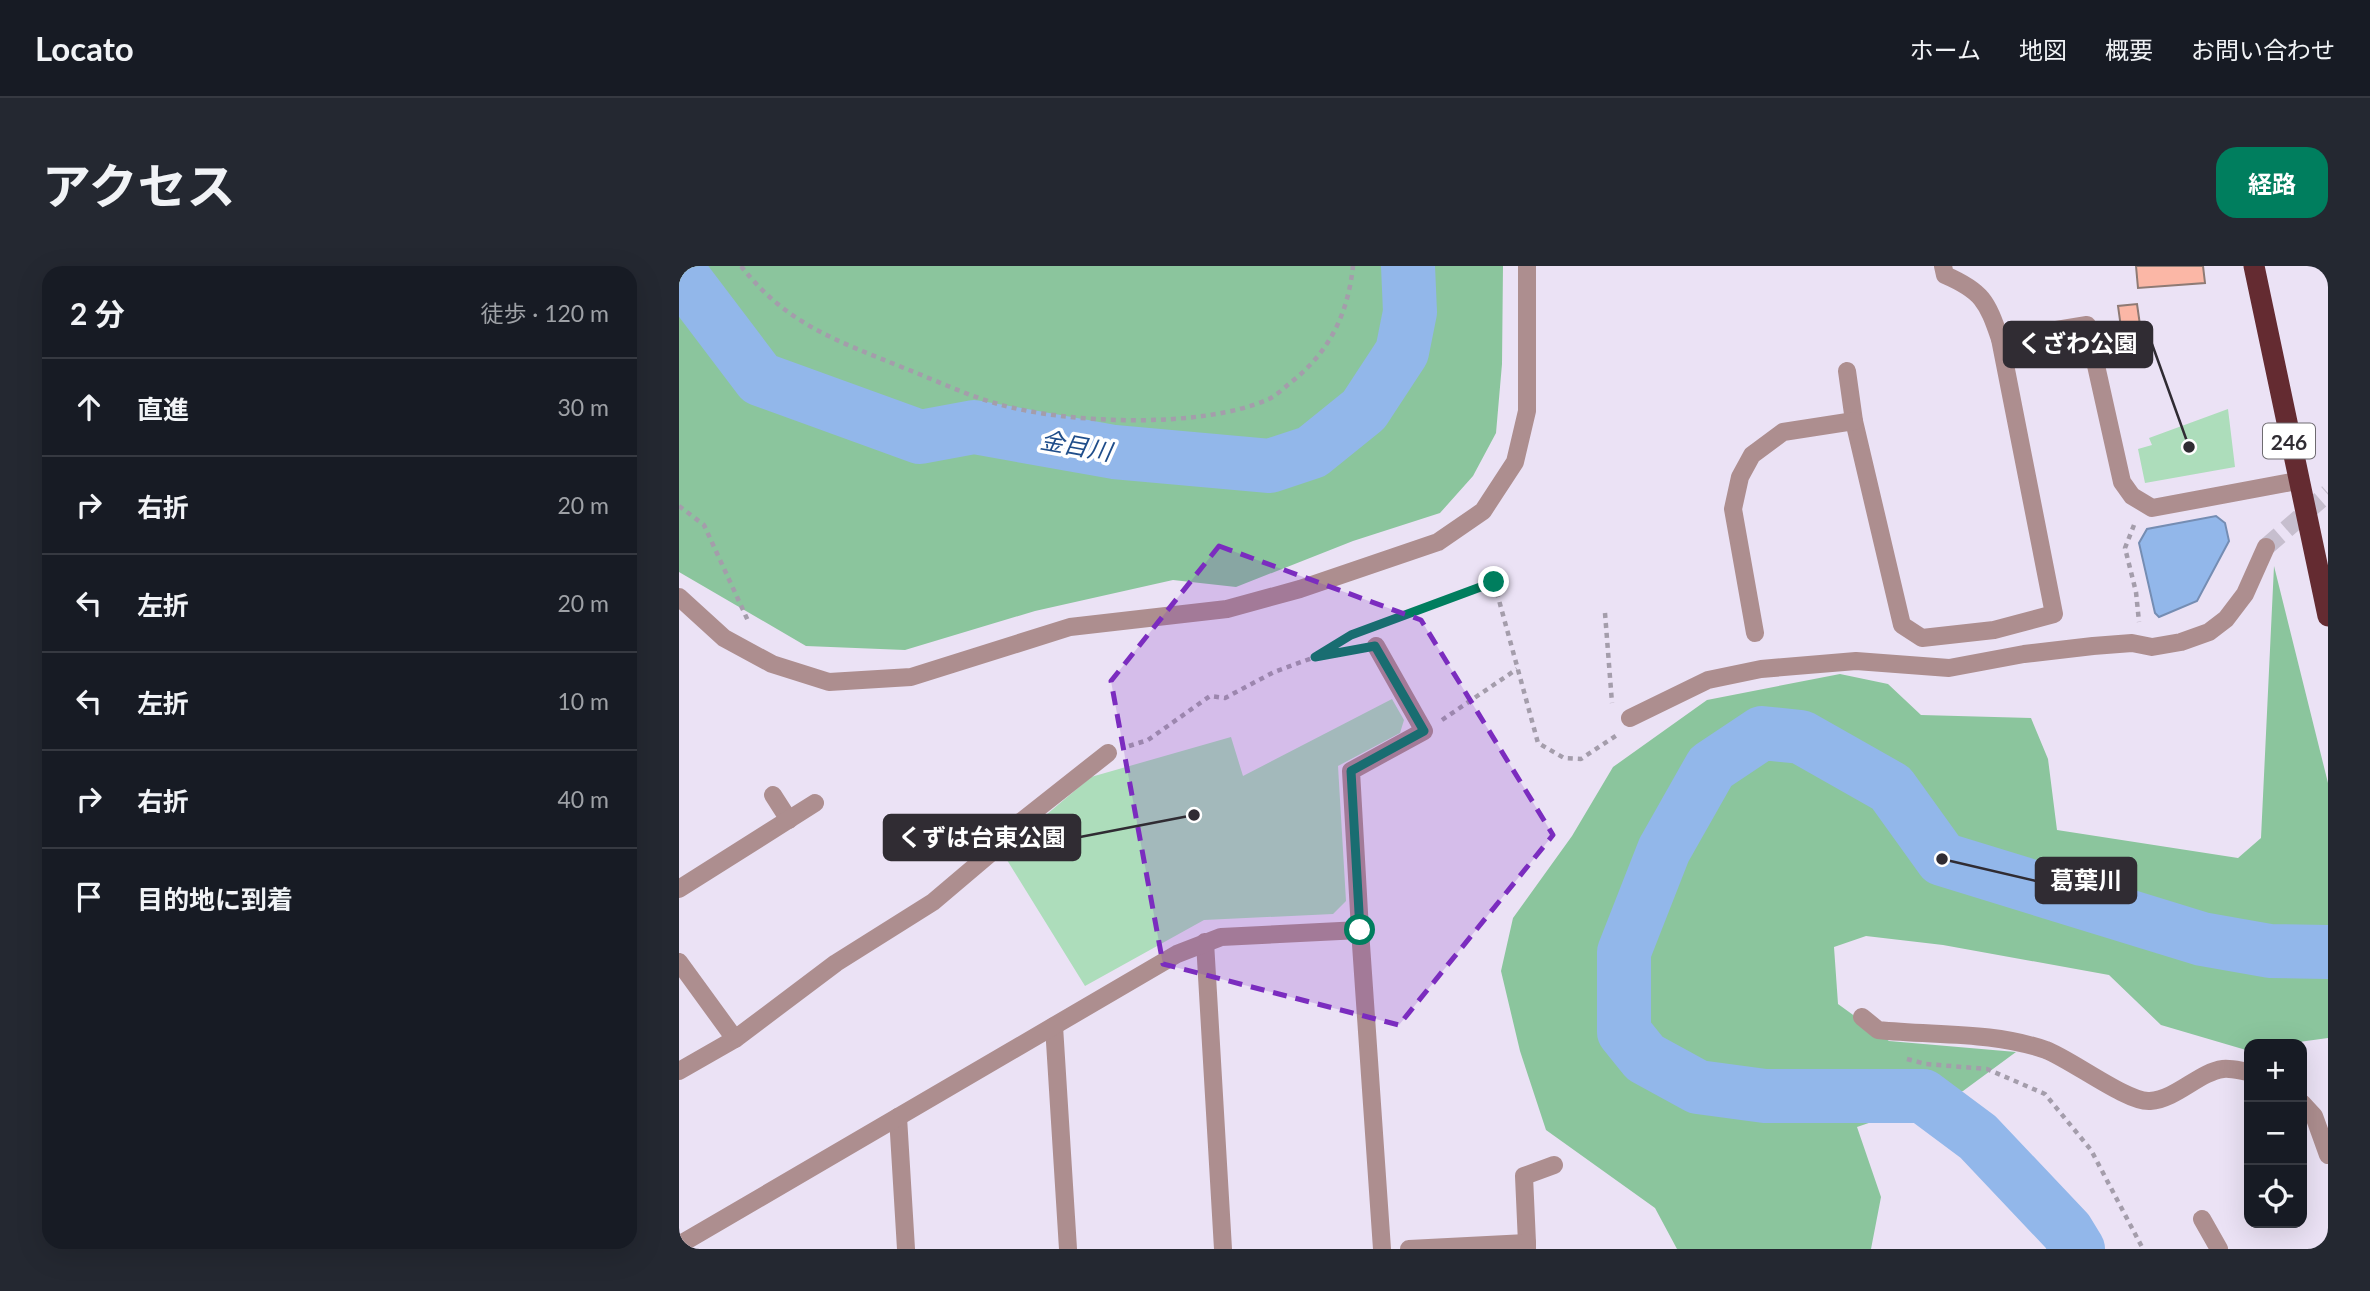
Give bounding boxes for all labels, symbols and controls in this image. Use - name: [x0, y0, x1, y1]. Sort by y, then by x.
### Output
- text: Locato: [35, 28, 134, 68]
- text: ホーム: [1910, 35, 1981, 64]
- text: 地図: [2019, 35, 2067, 64]
- text: 概要: [2105, 35, 2153, 64]
- text: お問い合わせ: [2191, 35, 2335, 64]
- button: 経路: [2216, 147, 2328, 218]
- text: アクセス: [42, 156, 236, 214]
- text: 2 分: [70, 295, 125, 331]
- text: 徒歩 · 120 m: [480, 299, 609, 327]
- callout: くざわ公園: [2004, 322, 2152, 367]
- text: くざわ公園: [2018, 328, 2138, 357]
- icon: ahead: [70, 388, 108, 426]
- text: 直進: [137, 393, 189, 425]
- text: 30 m: [558, 393, 609, 421]
- water label: 金目川: [1038, 424, 1117, 466]
- road number: 246: [2263, 424, 2315, 458]
- icon: right: [70, 486, 108, 524]
- text: 右折: [137, 491, 189, 523]
- text: 20 m: [558, 491, 609, 519]
- route end: [1478, 566, 1509, 597]
- icon: left: [70, 584, 108, 622]
- text: 左折: [137, 589, 189, 621]
- text: 20 m: [558, 589, 609, 617]
- icon: left: [70, 682, 108, 720]
- text: 左折: [137, 687, 189, 719]
- text: 10 m: [558, 687, 609, 715]
- icon: right: [70, 780, 108, 818]
- text: 右折: [137, 785, 189, 817]
- text: 40 m: [558, 785, 609, 813]
- callout: くずは台東公園: [884, 815, 1080, 860]
- text: くずは台東公園: [898, 822, 1066, 851]
- callout: 葛葉川: [2036, 858, 2136, 903]
- text: 葛葉川: [2050, 865, 2122, 894]
- icon: arrive: [70, 878, 108, 916]
- text: 目的地に到着: [137, 883, 293, 915]
- route start: [1344, 914, 1375, 945]
- map controls: [2244, 1039, 2307, 1228]
- button: +: [2244, 1039, 2307, 1102]
- button: −: [2244, 1102, 2307, 1165]
- button: locate: [2244, 1165, 2307, 1228]

